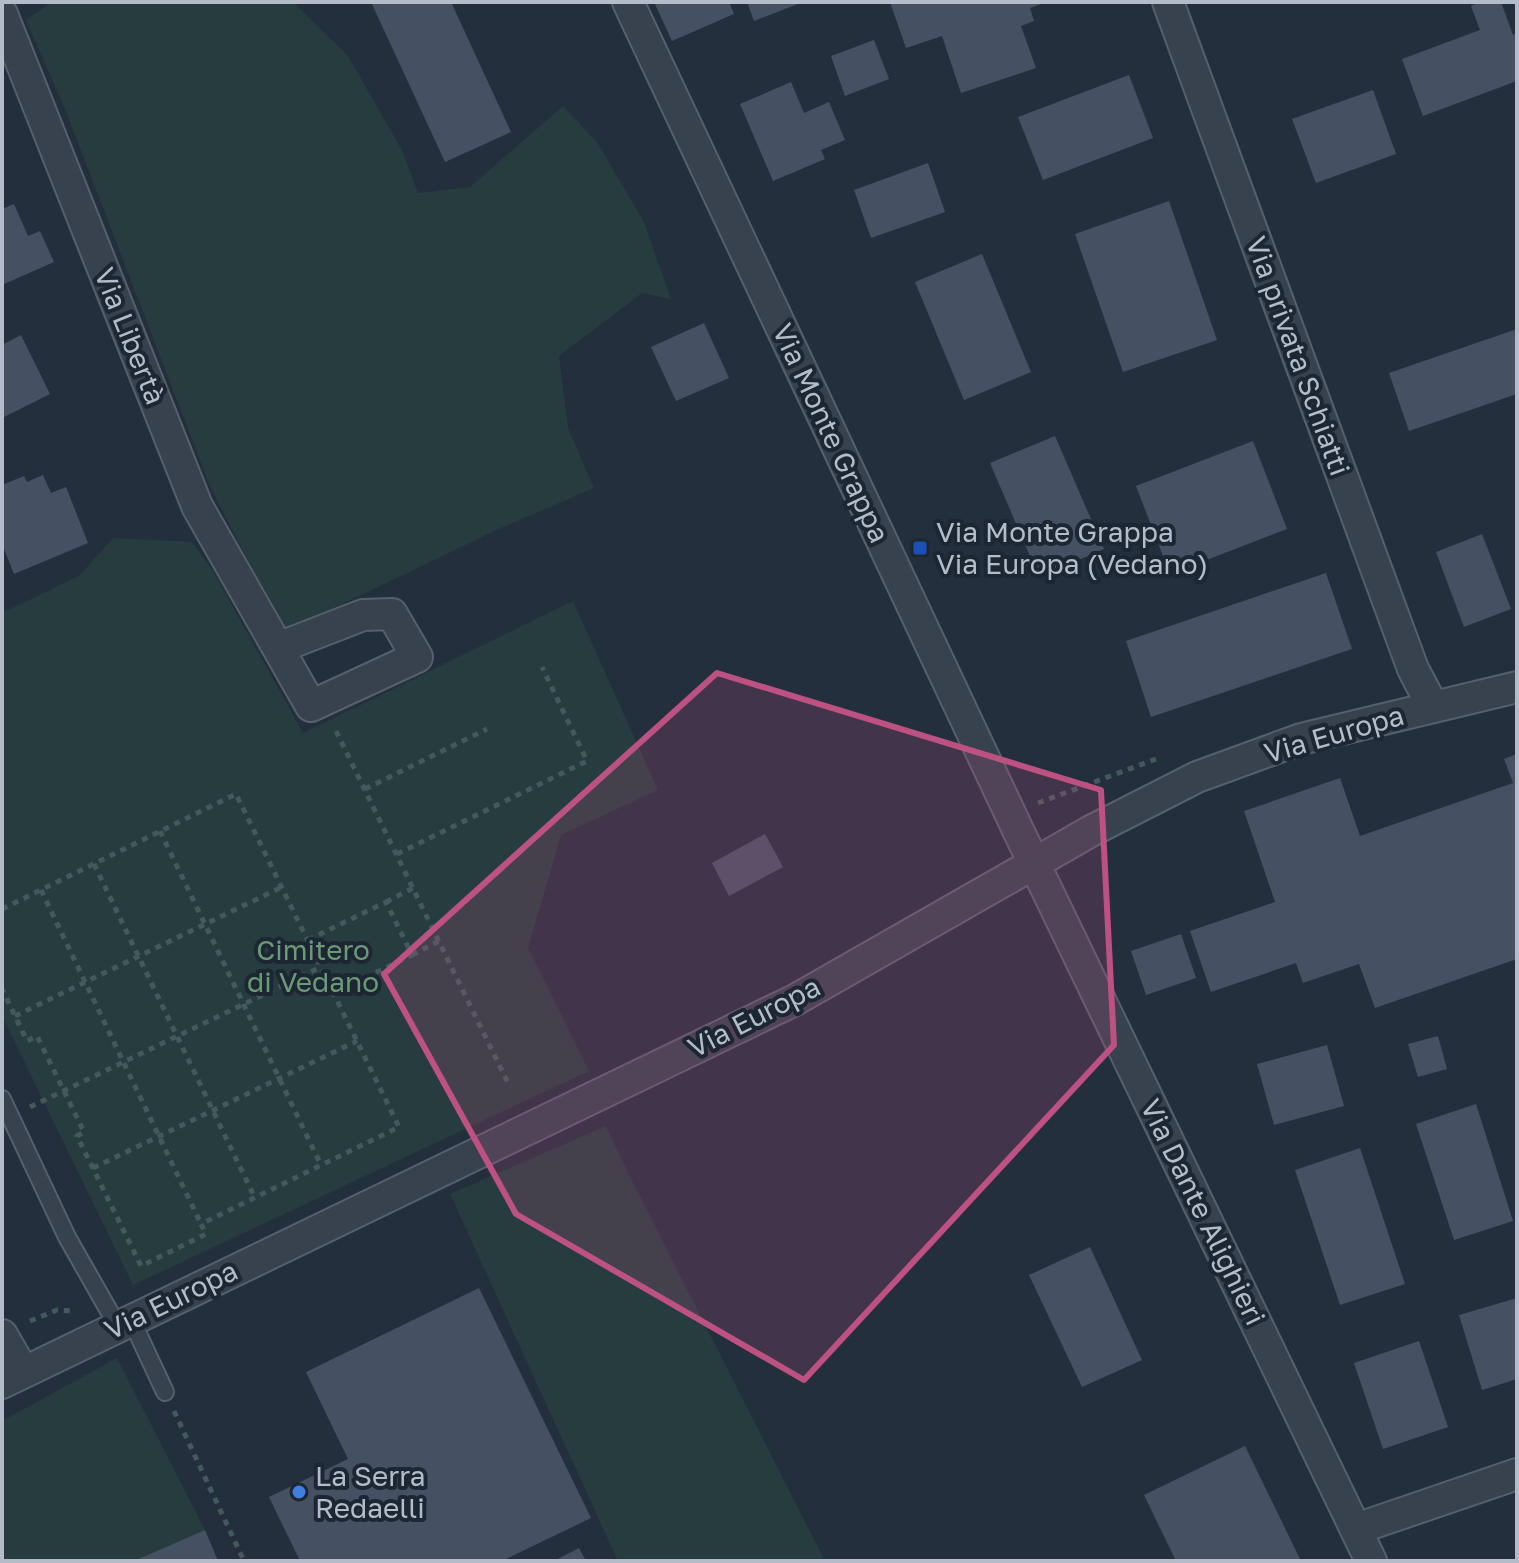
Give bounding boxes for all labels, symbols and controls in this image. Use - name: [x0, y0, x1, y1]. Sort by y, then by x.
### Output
- street label: Via privata Schiatti: [1240, 232, 1357, 480]
- street label: Via Libertà: [88, 263, 173, 409]
- street label: Via Monte Grappa: [766, 318, 897, 548]
- place label: Via Monte Grappa Via Europa (Vedano): [936, 515, 1208, 580]
- marker: Via Monte Grappa Via Europa (Vedano): [911, 539, 929, 557]
- street label: Via Europa: [1260, 698, 1407, 769]
- park label: Cimitero di Vedano: [247, 933, 379, 998]
- street label: Via Europa: [682, 969, 825, 1064]
- street label: Via Dante Alighieri: [1134, 1093, 1272, 1330]
- street label: Via Europa: [99, 1253, 243, 1346]
- place label: La Serra Redaelli: [315, 1459, 426, 1524]
- marker: La Serra Redaelli: [290, 1483, 308, 1501]

